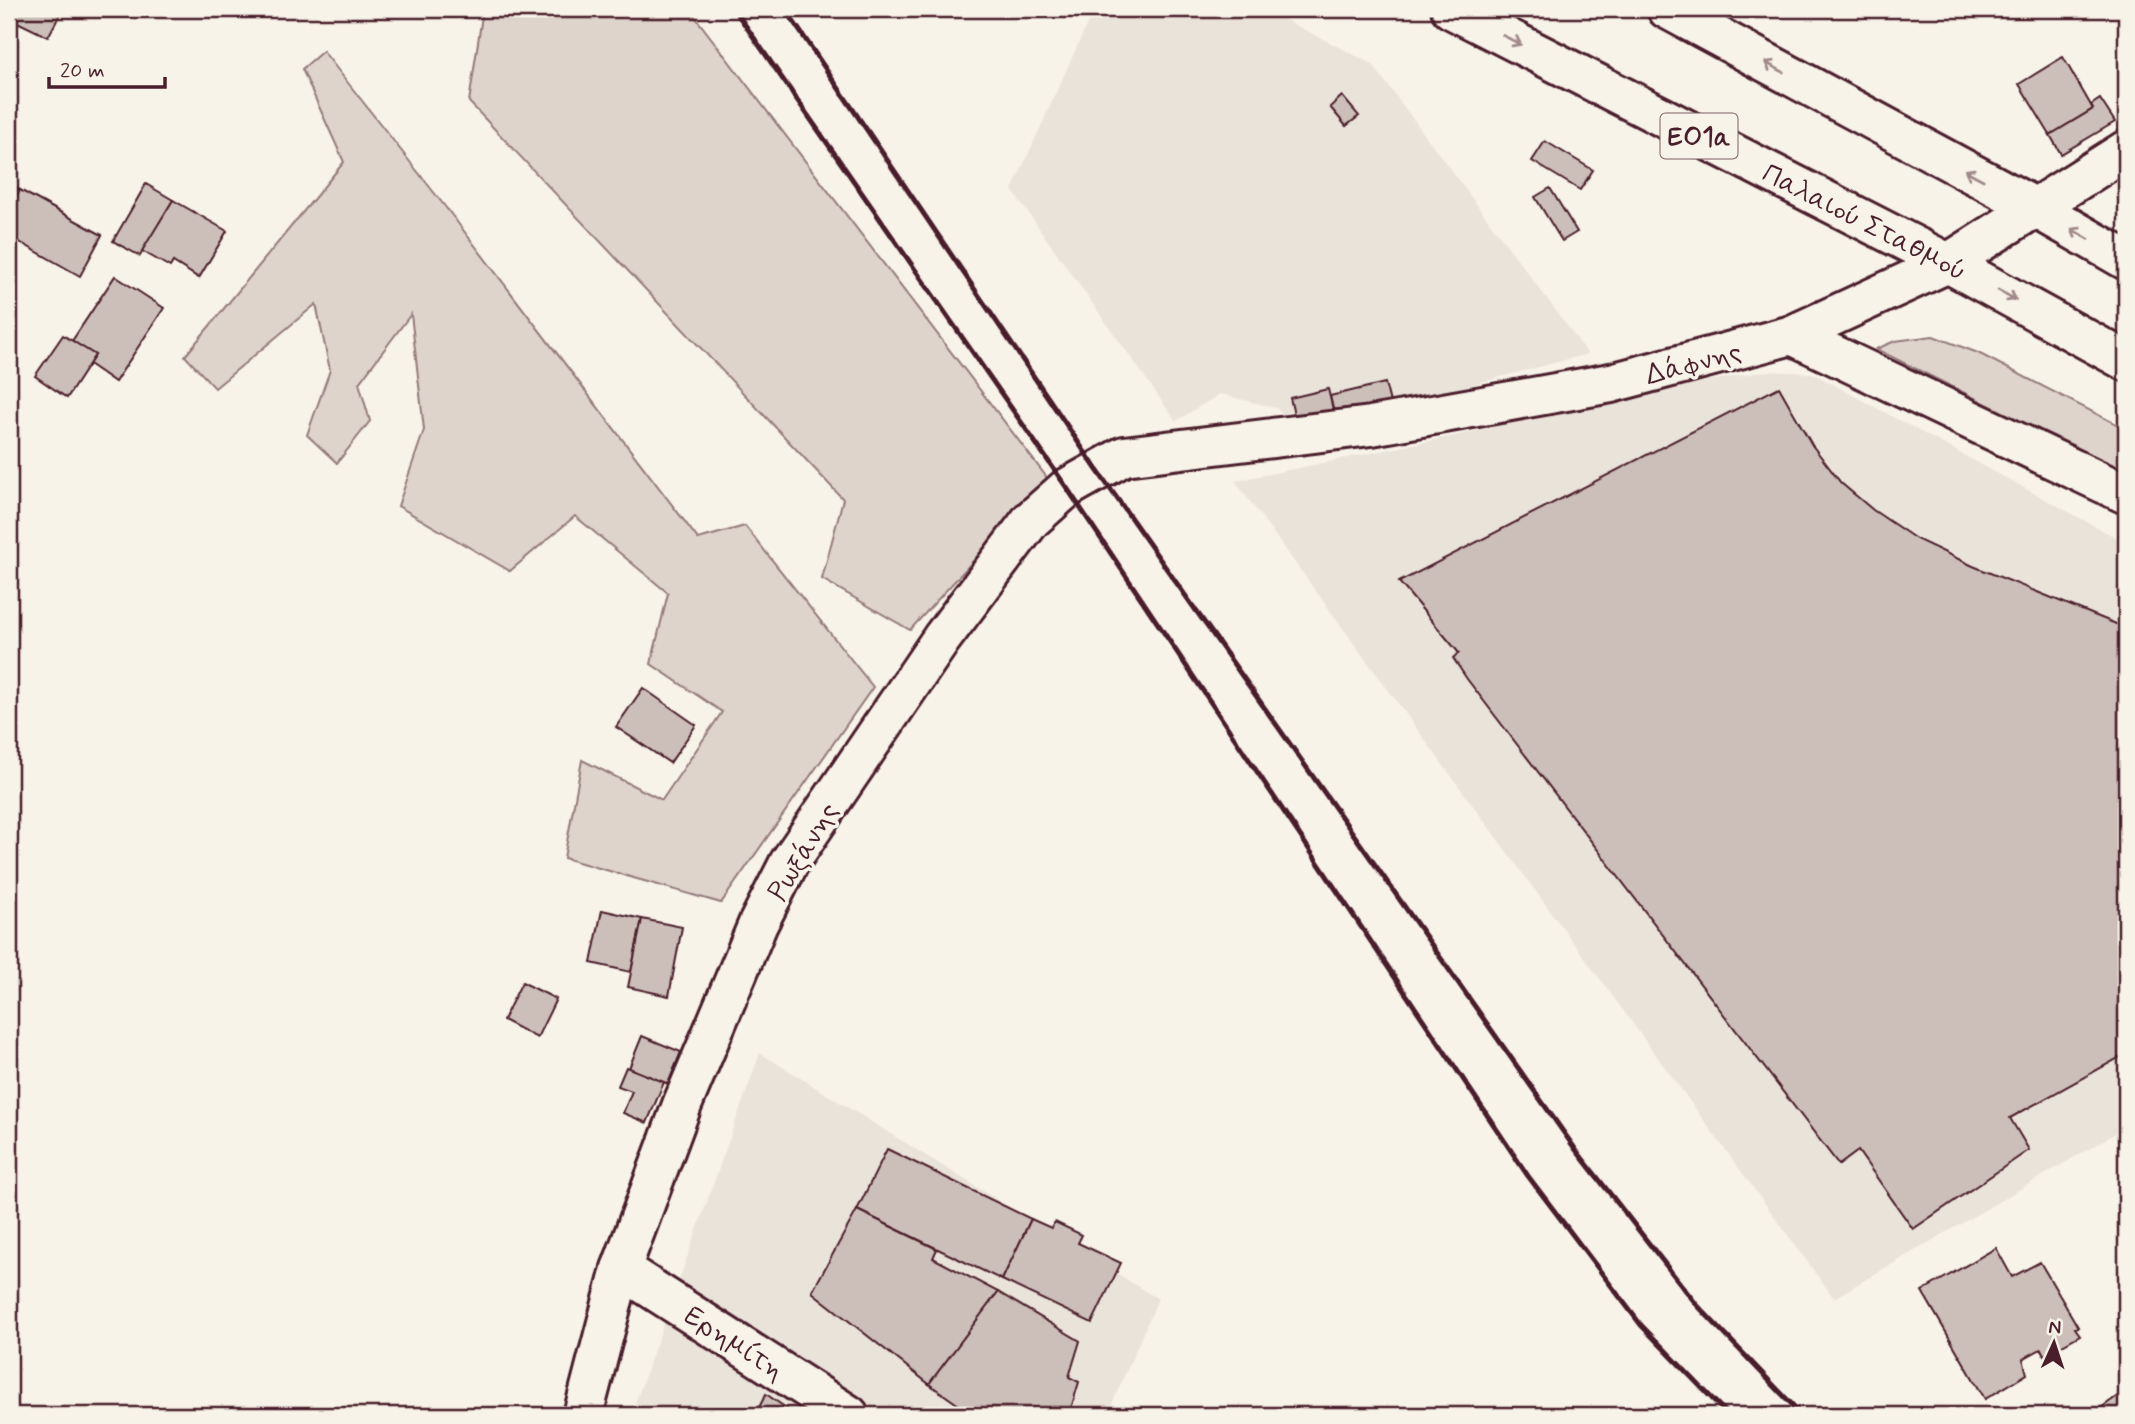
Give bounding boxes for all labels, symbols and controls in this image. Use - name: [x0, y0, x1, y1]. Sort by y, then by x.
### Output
- one-way arrow: [1501, 33, 1522, 47]
- scale bar: [49, 46, 164, 90]
- text: 20 m: [60, 57, 105, 85]
- one-way arrow: [1765, 60, 1785, 74]
- road number: ΕΟ1α: [1660, 113, 1738, 158]
- street label: Παλαιού Σταθμού: [1756, 156, 1972, 291]
- one-way arrow: [1965, 168, 1985, 182]
- one-way arrow: [2071, 227, 2091, 241]
- one-way arrow: [1997, 289, 2017, 303]
- street label: Δάφνης: [1642, 334, 1746, 395]
- street label: Ρωξάνης: [760, 796, 848, 908]
- street label: Ερημίτη: [676, 1298, 791, 1390]
- north arrow: [2020, 1308, 2090, 1378]
- text: N: [2048, 1315, 2062, 1340]

